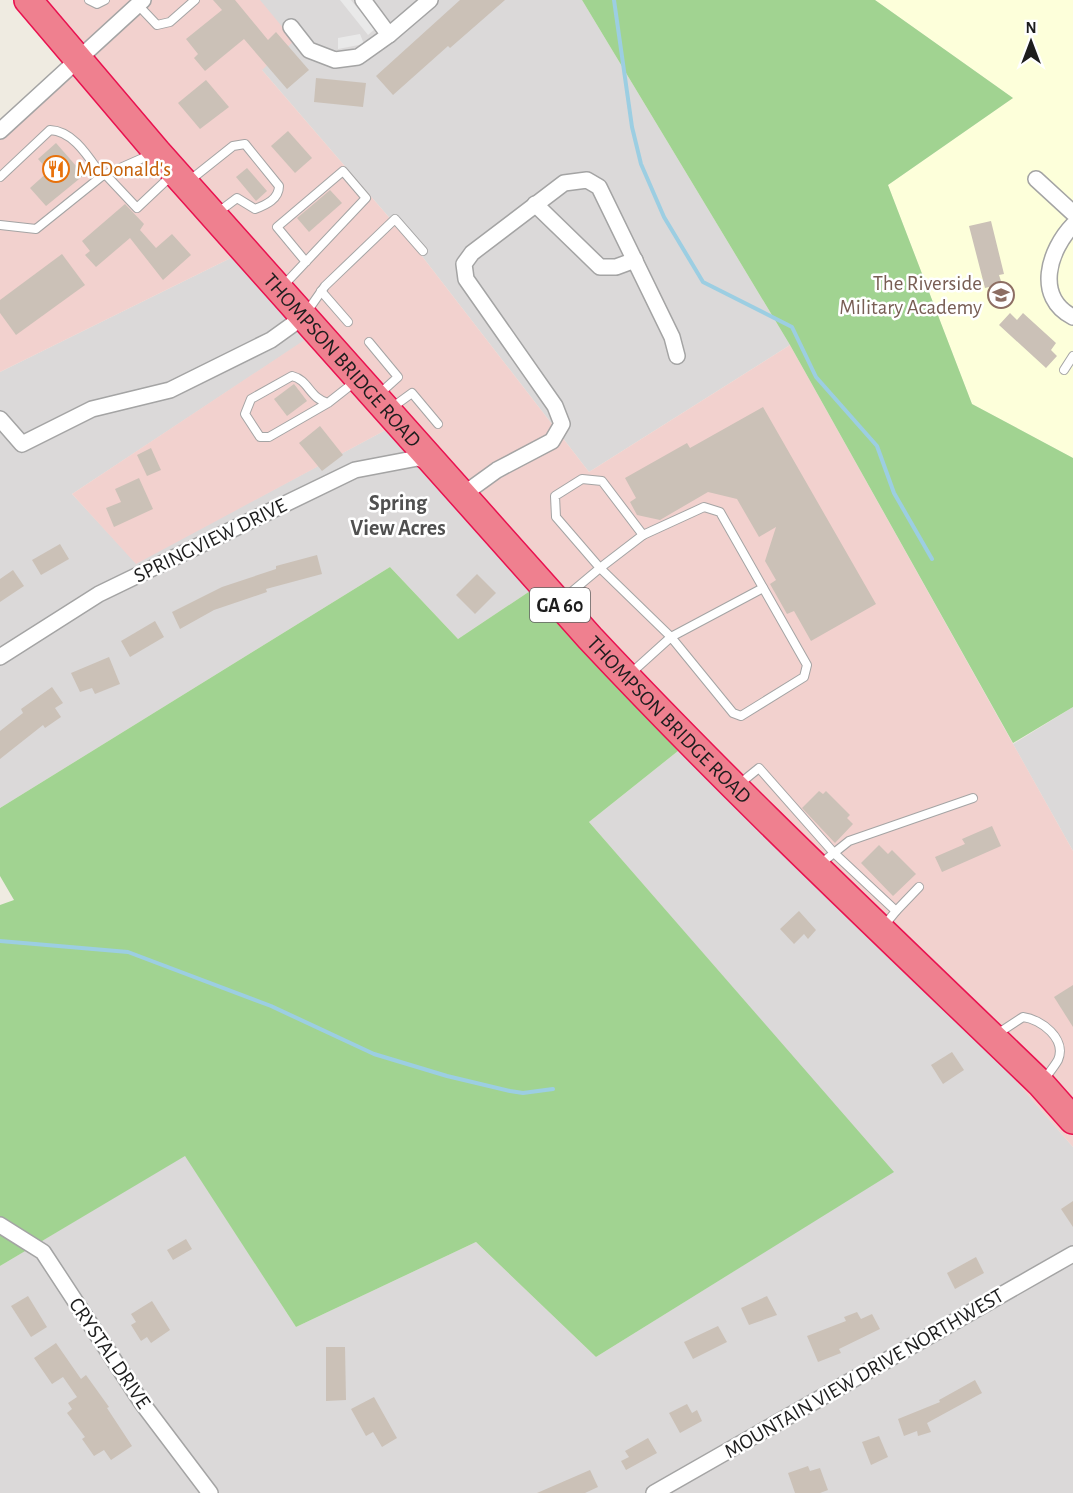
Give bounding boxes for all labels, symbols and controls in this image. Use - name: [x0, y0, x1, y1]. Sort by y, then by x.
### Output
- north arrow: [1001, 12, 1061, 72]
- text: N: [1025, 20, 1037, 36]
- restaurant icon: McDonald's: [41, 154, 71, 184]
- place label: McDonald's: [76, 159, 171, 180]
- street label: THOMPSON BRIDGE ROAD: [259, 269, 425, 451]
- place label: The Riverside Military Academy: [839, 273, 982, 318]
- school or university icon: The Riverside Military Academy: [986, 280, 1016, 310]
- district label: Spring View Acres: [350, 492, 446, 539]
- street label: SPRINGVIEW DRIVE: [131, 494, 290, 586]
- road number: GA 60: [530, 588, 590, 622]
- street label: THOMPSON BRIDGE ROAD: [583, 632, 755, 808]
- street label: MOUNTAIN VIEW DRIVE NORTHWEST: [721, 1285, 1008, 1462]
- street label: CRYSTAL DRIVE: [65, 1294, 154, 1412]

